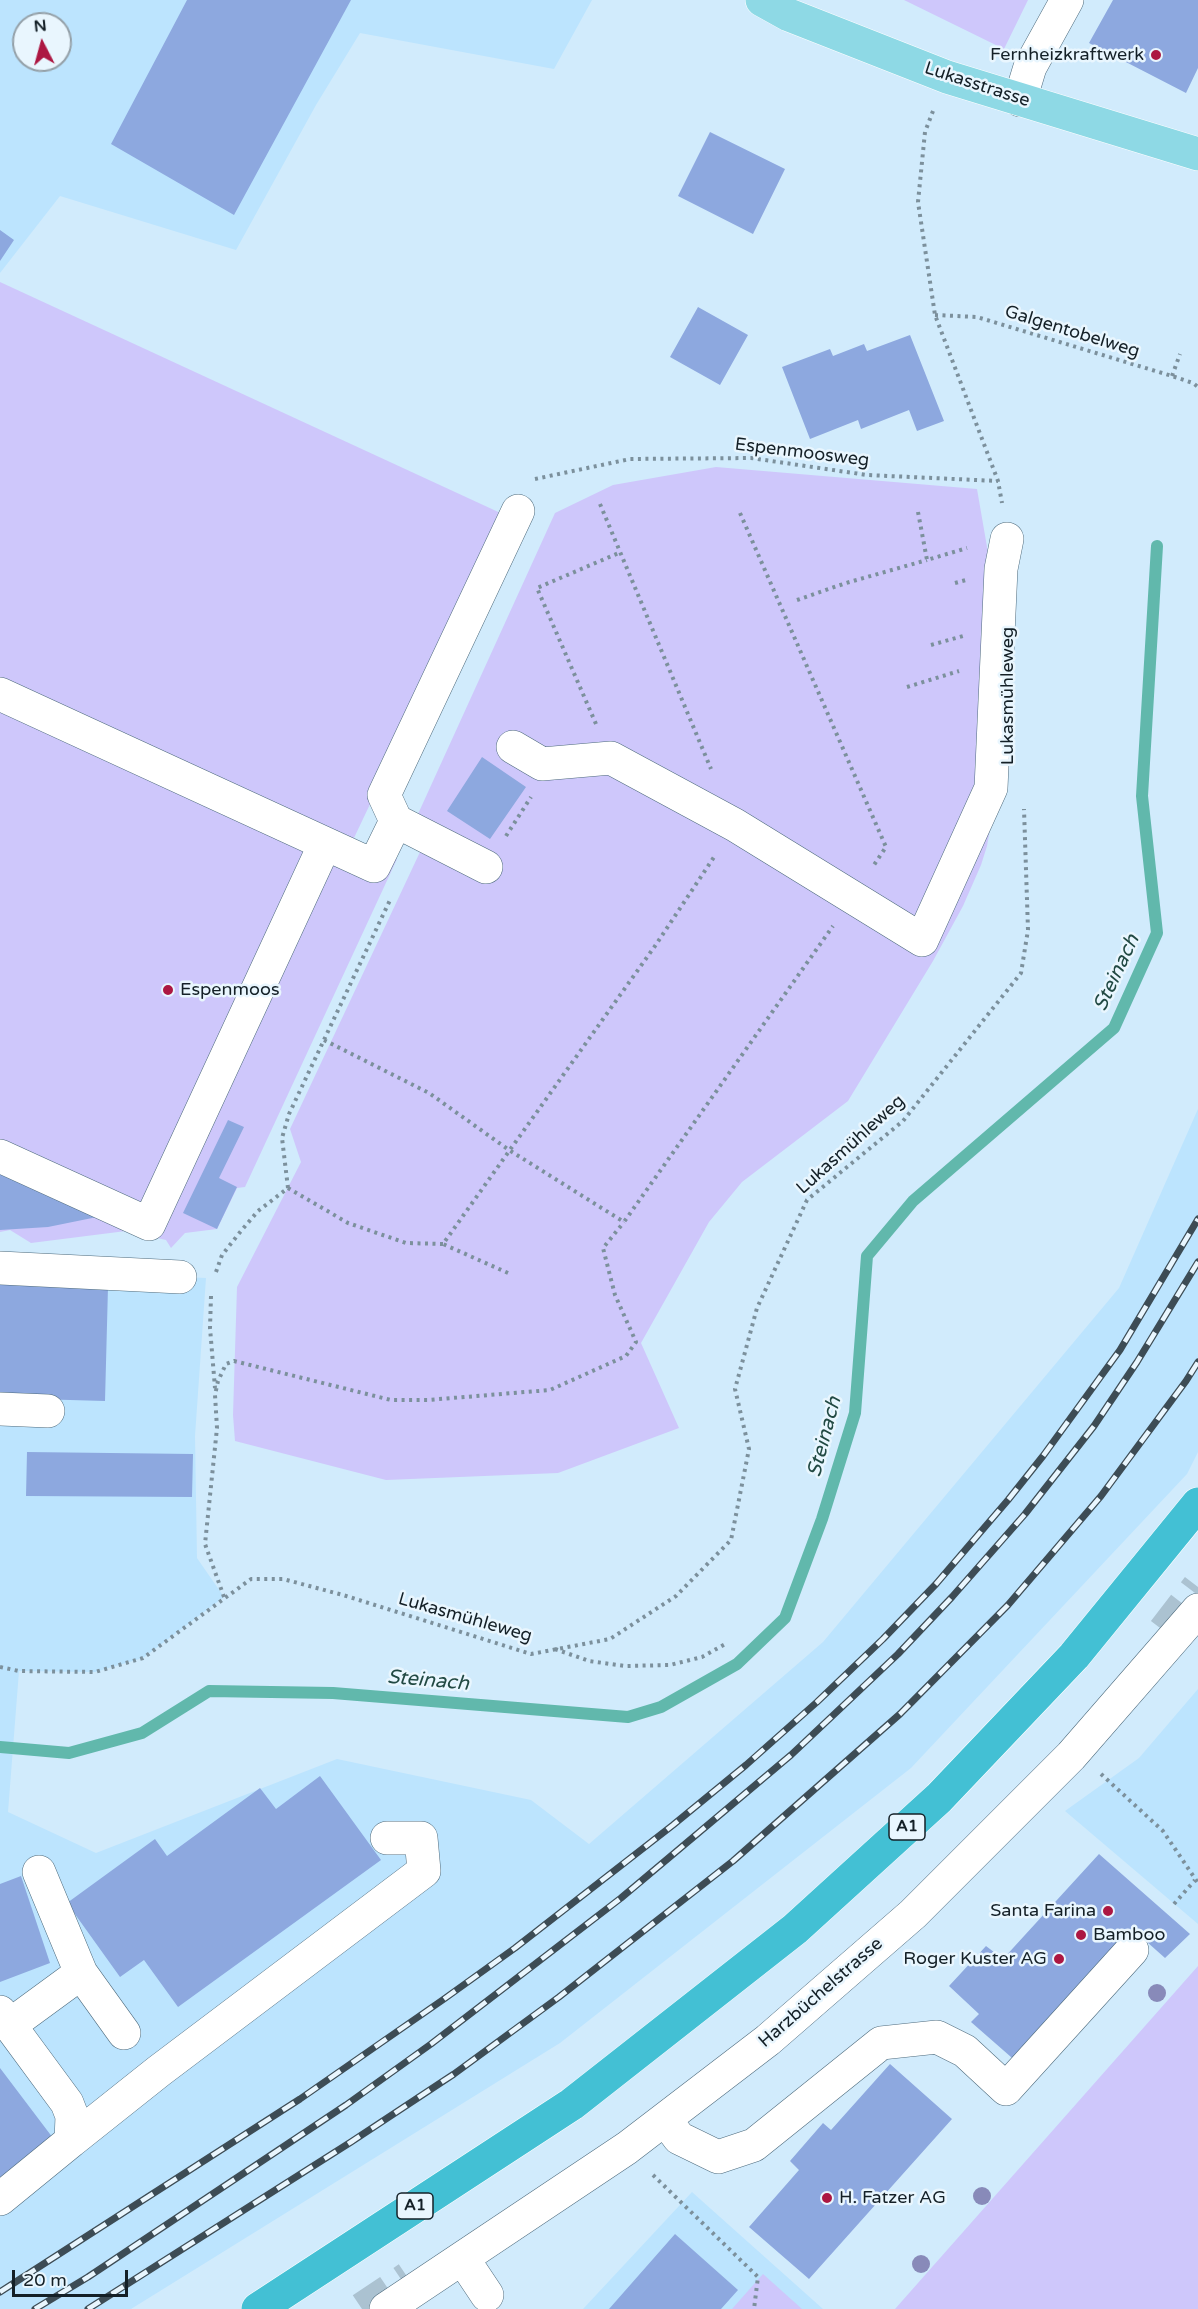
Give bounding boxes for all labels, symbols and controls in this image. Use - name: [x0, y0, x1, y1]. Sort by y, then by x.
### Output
- north arrow: [12, 12, 72, 72]
- text: N: [33, 15, 48, 37]
- place label: Fernheizkraftwerk: [990, 44, 1144, 66]
- marker: Fernheizkraftwerk: [1149, 48, 1163, 62]
- street label: Lukasstrasse: [922, 58, 1032, 112]
- street label: Galgentobelweg: [1002, 301, 1142, 363]
- street label: Espenmoosweg: [734, 434, 870, 472]
- street label: Lukasmühleweg: [997, 627, 1019, 765]
- water label: Steinach: [1089, 931, 1145, 1015]
- place label: Espenmoos: [180, 979, 280, 1001]
- marker: Espenmoos: [161, 983, 175, 997]
- street label: Lukasmühleweg: [792, 1091, 910, 1199]
- water label: Steinach: [803, 1394, 847, 1480]
- street label: Lukasmühleweg: [396, 1589, 534, 1647]
- water label: Steinach: [386, 1665, 470, 1697]
- road number: A1: [889, 1814, 925, 1840]
- place label: Santa Farina: [990, 1900, 1096, 1922]
- marker: Santa Farina: [1101, 1904, 1115, 1918]
- place label: Bamboo: [1093, 1924, 1165, 1946]
- marker: Bamboo: [1074, 1928, 1088, 1942]
- street label: Harzbüchelstrasse: [755, 1933, 887, 2053]
- place label: Roger Kuster AG: [903, 1948, 1047, 1970]
- marker: Roger Kuster AG: [1052, 1952, 1066, 1966]
- place label: H. Fatzer AG: [839, 2187, 946, 2209]
- marker: H. Fatzer AG: [820, 2191, 834, 2205]
- road number: A1: [397, 2193, 433, 2219]
- scale bar: [15, 2258, 130, 2296]
- text: 20 m: [23, 2269, 67, 2291]

